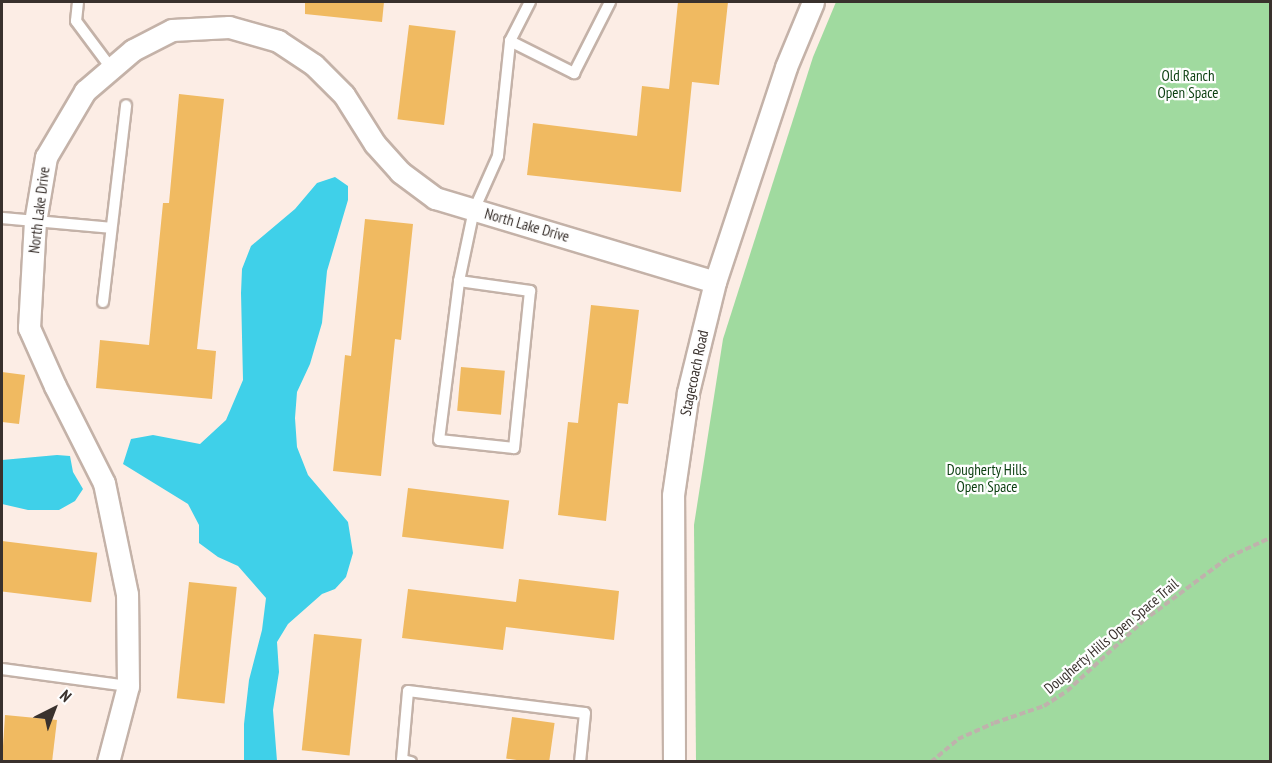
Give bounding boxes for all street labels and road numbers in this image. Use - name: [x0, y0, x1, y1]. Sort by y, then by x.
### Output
- street label: North Lake Drive: [25, 166, 53, 254]
- street label: North Lake Drive: [483, 204, 571, 246]
- street label: Stagecoach Road: [676, 328, 712, 418]
- street label: Dougherty Hills Open Space Trail: [1040, 574, 1182, 698]

